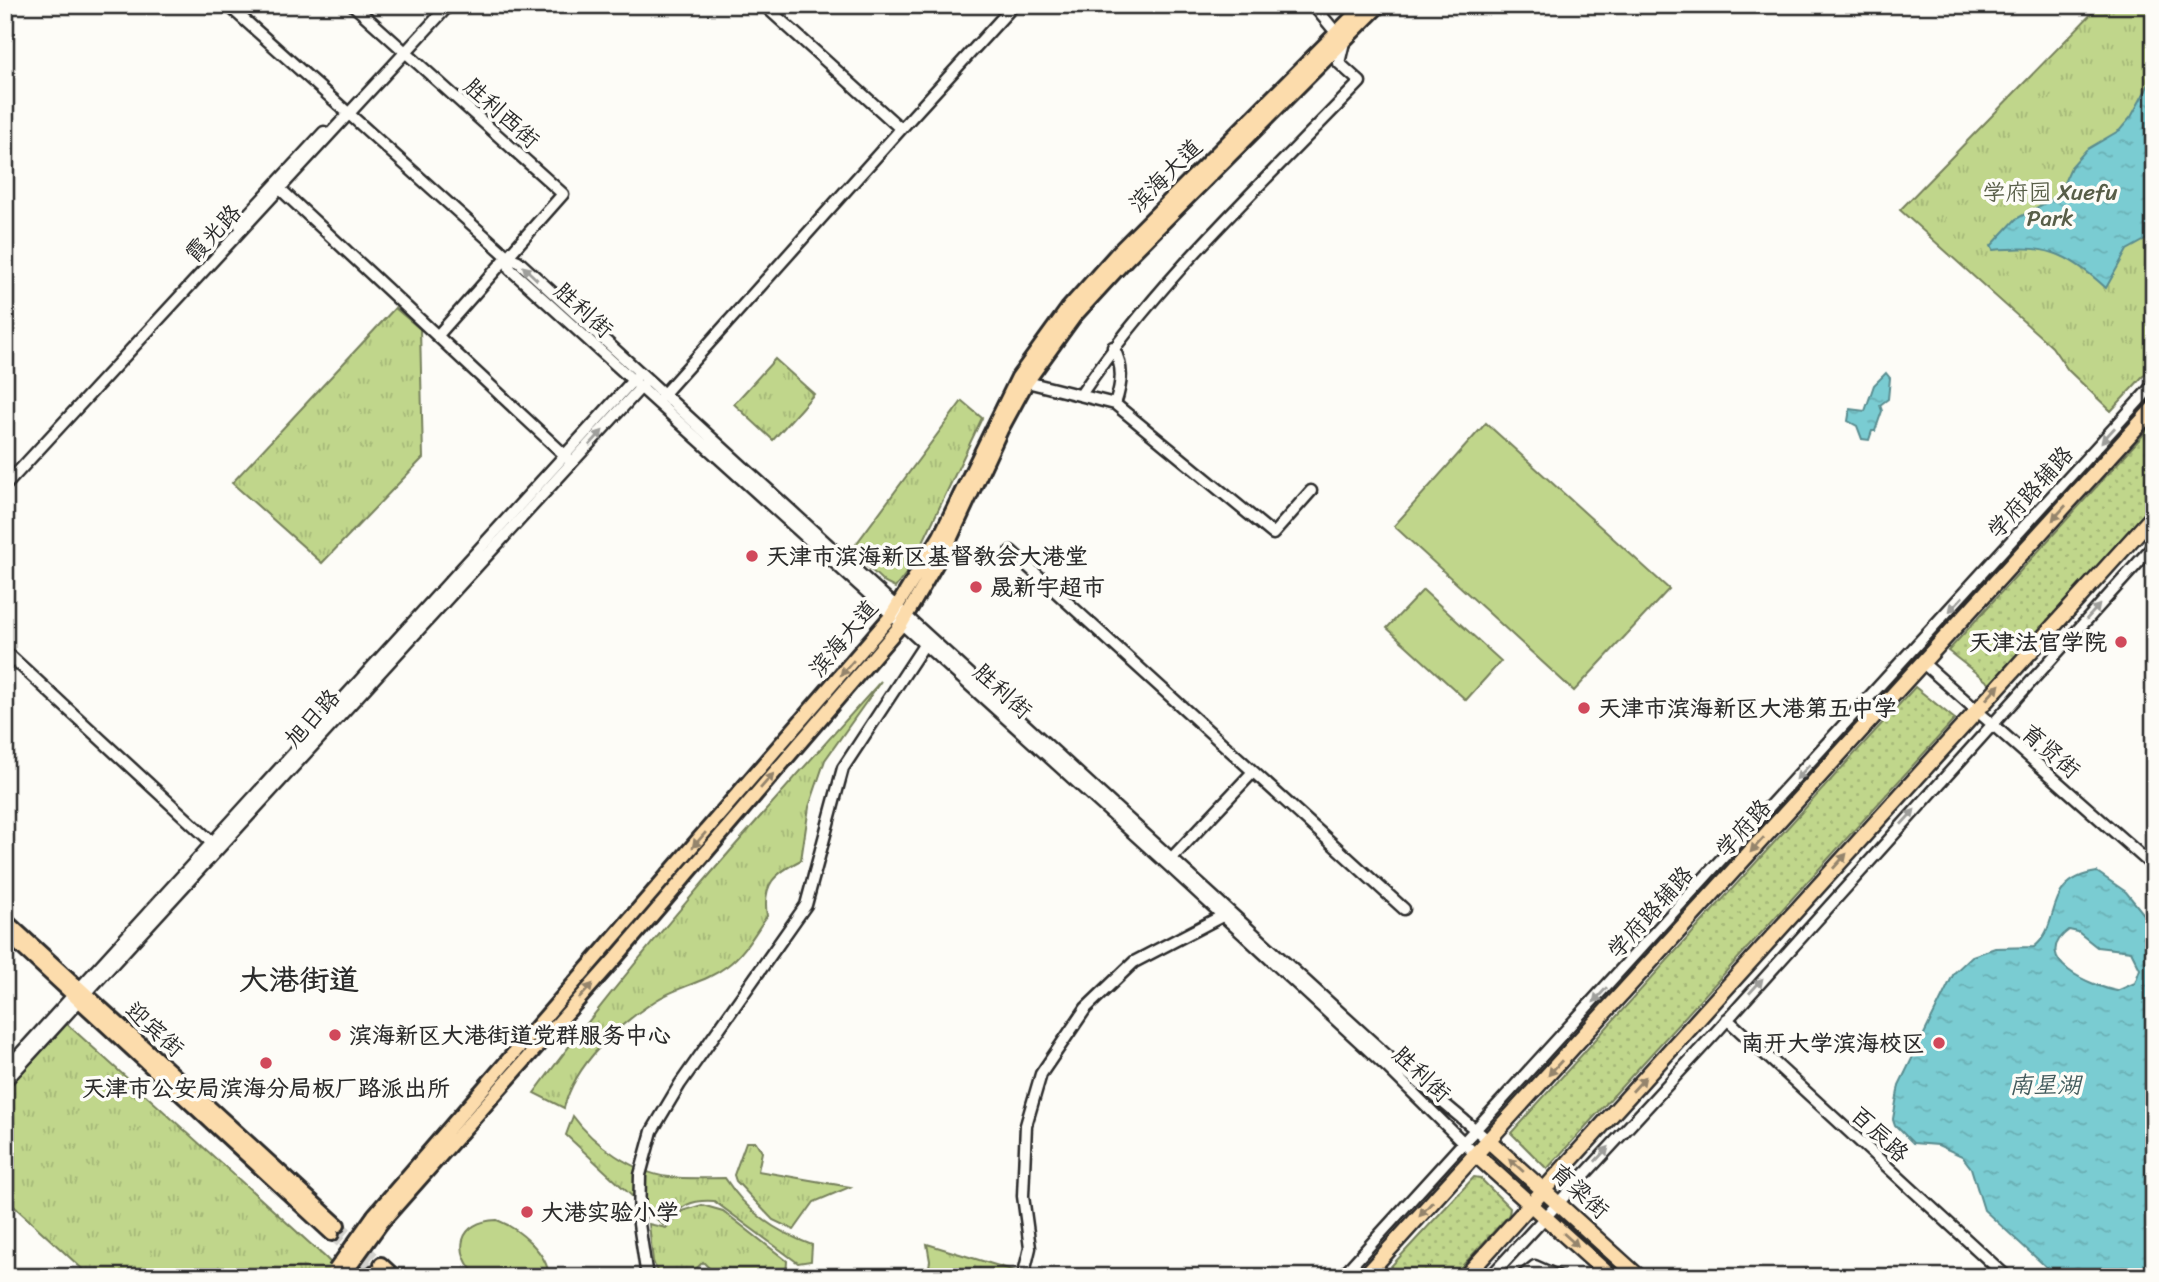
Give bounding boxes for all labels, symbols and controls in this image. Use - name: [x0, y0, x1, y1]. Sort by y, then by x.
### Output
- street label: 胜利西街: [454, 67, 550, 159]
- street label: 滨海大道: [1118, 128, 1212, 222]
- park label: 学府园 Xuefu Park: [1983, 172, 2118, 239]
- street label: 霞光路: [175, 194, 252, 273]
- one-way arrow: [521, 265, 539, 281]
- street label: 胜利街: [544, 272, 623, 349]
- one-way arrow: [2101, 426, 2116, 443]
- one-way arrow: [587, 430, 603, 447]
- street label: 学府路辅路: [1977, 436, 2084, 549]
- one-way arrow: [2051, 505, 2067, 522]
- place label: 天津市滨海新区基督教会大港堂: [766, 536, 1088, 577]
- marker: 天津市滨海新区基督教会大港堂: [744, 548, 760, 564]
- place label: 晟新宇超市: [990, 567, 1105, 608]
- marker: 晟新宇超市: [968, 579, 984, 595]
- street label: 滨海大道: [798, 590, 889, 687]
- one-way arrow: [1948, 595, 1964, 612]
- one-way arrow: [2085, 603, 2101, 621]
- place label: 天津法官学院: [1969, 622, 2107, 663]
- marker: 天津法官学院: [2113, 634, 2129, 650]
- street label: 胜利街: [963, 653, 1042, 730]
- one-way arrow: [840, 659, 855, 676]
- street label: 旭日路: [274, 679, 351, 758]
- one-way arrow: [1985, 683, 2001, 701]
- place label: 天津市滨海新区大港第五中学: [1598, 688, 1897, 729]
- marker: 天津市滨海新区大港第五中学: [1576, 700, 1592, 716]
- street label: 育贤街: [2011, 713, 2090, 789]
- one-way arrow: [1795, 763, 1811, 780]
- one-way arrow: [759, 773, 774, 790]
- street label: 学府路: [1705, 789, 1782, 868]
- one-way arrow: [1900, 808, 1916, 826]
- one-way arrow: [692, 832, 707, 849]
- one-way arrow: [1750, 836, 1766, 853]
- one-way arrow: [1832, 853, 1848, 870]
- street label: 学府路辅路: [1597, 856, 1704, 969]
- district label: 大港街道: [239, 953, 359, 1007]
- one-way arrow: [1748, 978, 1763, 995]
- one-way arrow: [578, 983, 594, 1000]
- one-way arrow: [1593, 986, 1609, 1003]
- street label: 迎宾街: [115, 991, 194, 1068]
- place label: 滨海新区大港街道党群服务中心: [349, 1015, 671, 1056]
- place label: 南开大学滨海校区: [1741, 1023, 1925, 1064]
- marker: 滨海新区大港街道党群服务中心: [327, 1027, 343, 1043]
- marker: 南开大学滨海校区: [1931, 1035, 1947, 1051]
- street label: 胜利街: [1382, 1036, 1461, 1113]
- marker: 天津市公安局滨海分局板厂路派出所: [258, 1055, 274, 1071]
- one-way arrow: [1547, 1059, 1563, 1077]
- water label: 南星湖: [2009, 1064, 2084, 1106]
- place label: 天津市公安局滨海分局板厂路派出所: [82, 1068, 450, 1109]
- one-way arrow: [1630, 1076, 1646, 1093]
- street label: 百辰路: [1840, 1096, 1919, 1173]
- one-way arrow: [1594, 1146, 1610, 1163]
- street label: 育梁街: [1540, 1153, 1619, 1230]
- one-way arrow: [1507, 1157, 1525, 1173]
- place label: 大港实验小学: [541, 1192, 679, 1233]
- one-way arrow: [1418, 1200, 1434, 1218]
- marker: 大港实验小学: [519, 1204, 535, 1220]
- one-way arrow: [1562, 1232, 1579, 1248]

